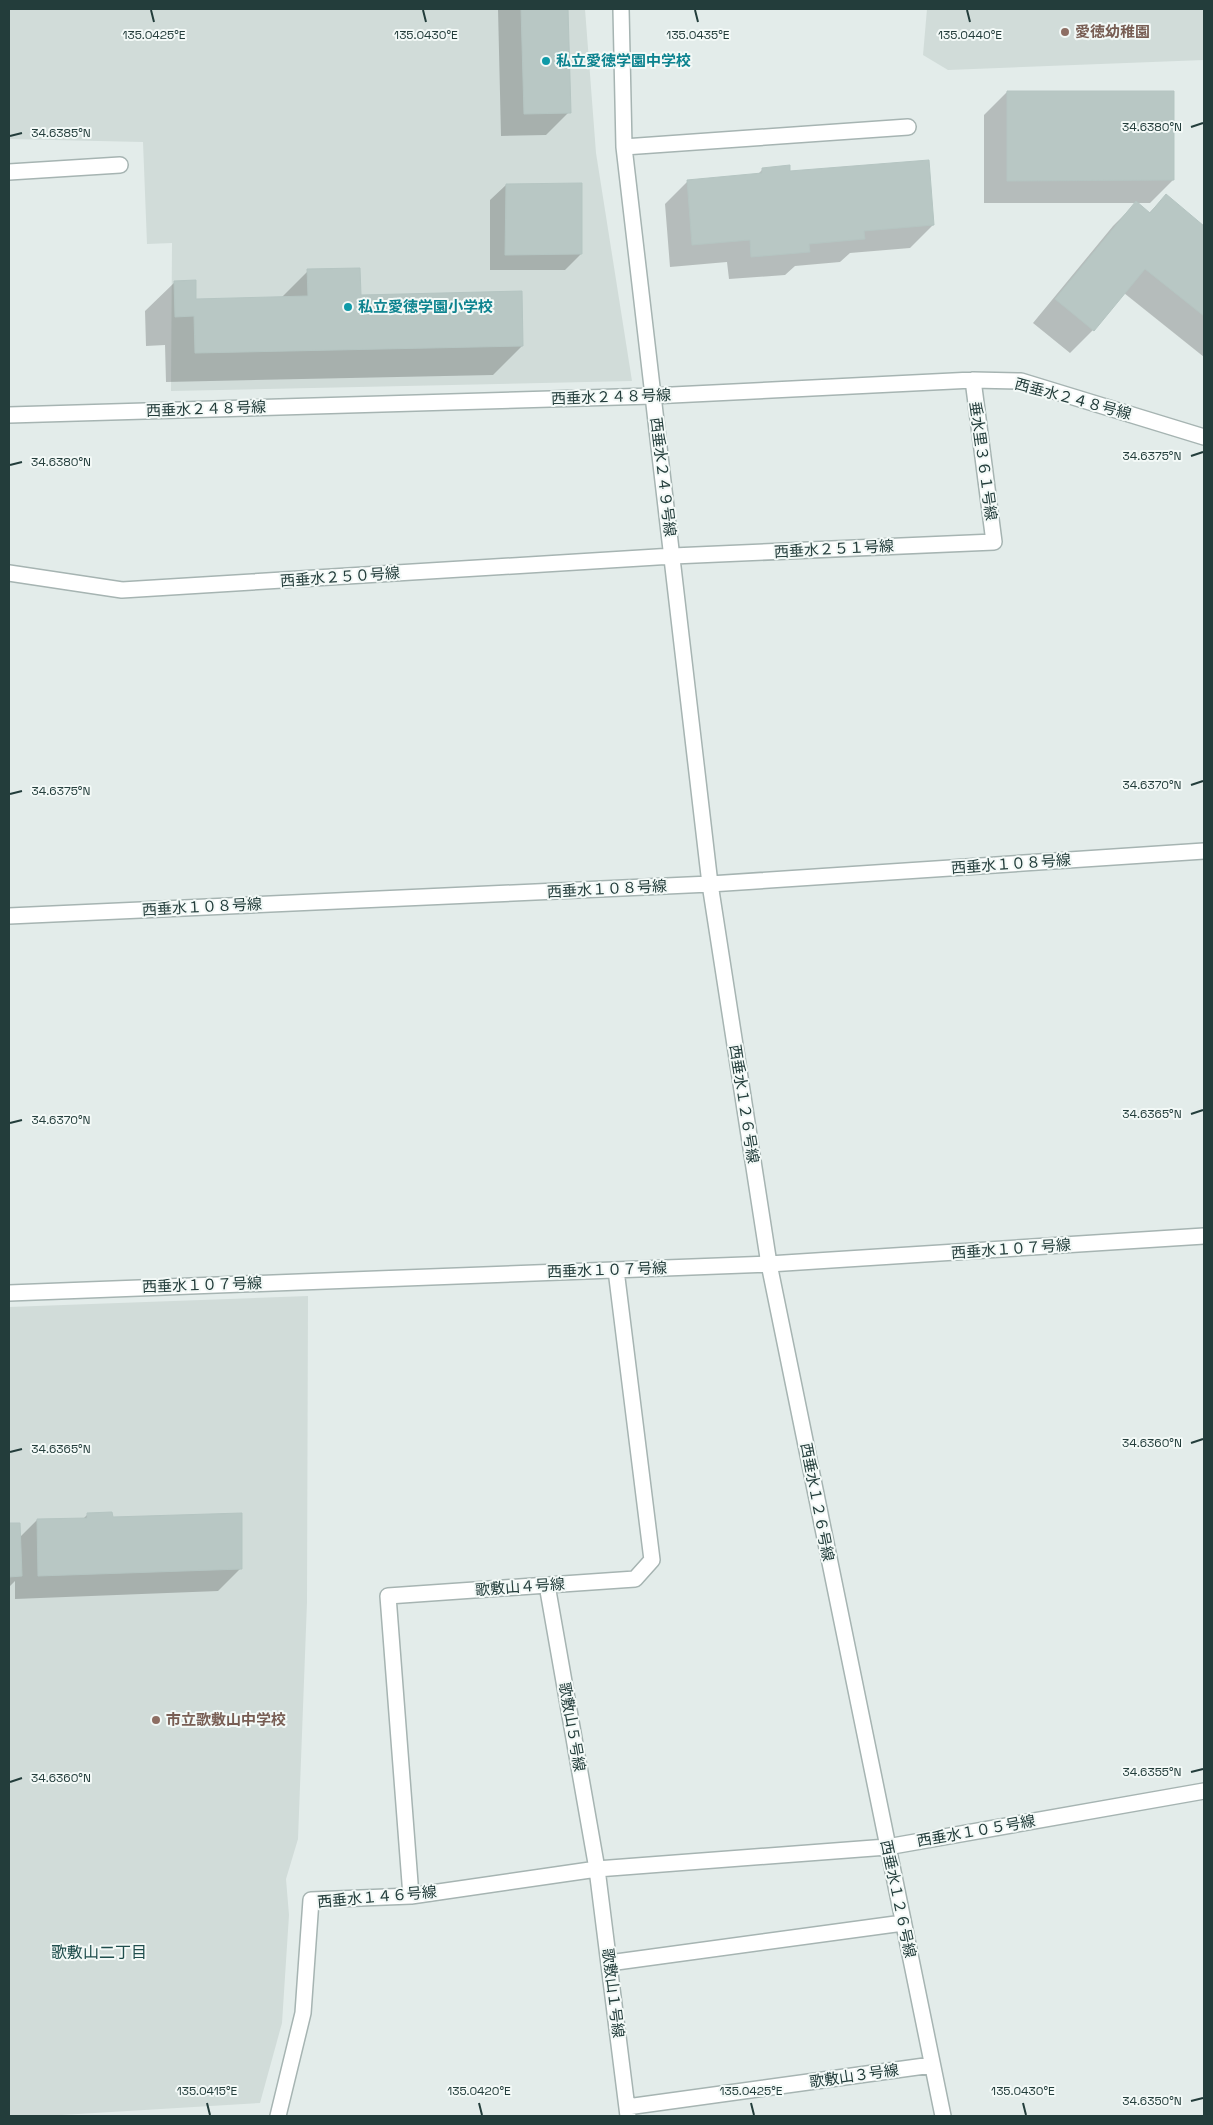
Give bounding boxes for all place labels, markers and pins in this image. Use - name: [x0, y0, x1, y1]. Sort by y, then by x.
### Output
- place label: 愛徳幼稚園: [1075, 22, 1150, 41]
- marker: 愛徳幼稚園: [1059, 26, 1071, 38]
- place label: 私立愛徳学園中学校: [556, 51, 691, 70]
- marker: 私立愛徳学園中学校: [540, 55, 552, 67]
- place label: 私立愛徳学園小学校: [358, 297, 493, 316]
- marker: 私立愛徳学園小学校: [342, 301, 354, 313]
- place label: 市立歌敷山中学校: [166, 1710, 286, 1729]
- marker: 市立歌敷山中学校: [150, 1714, 162, 1726]

